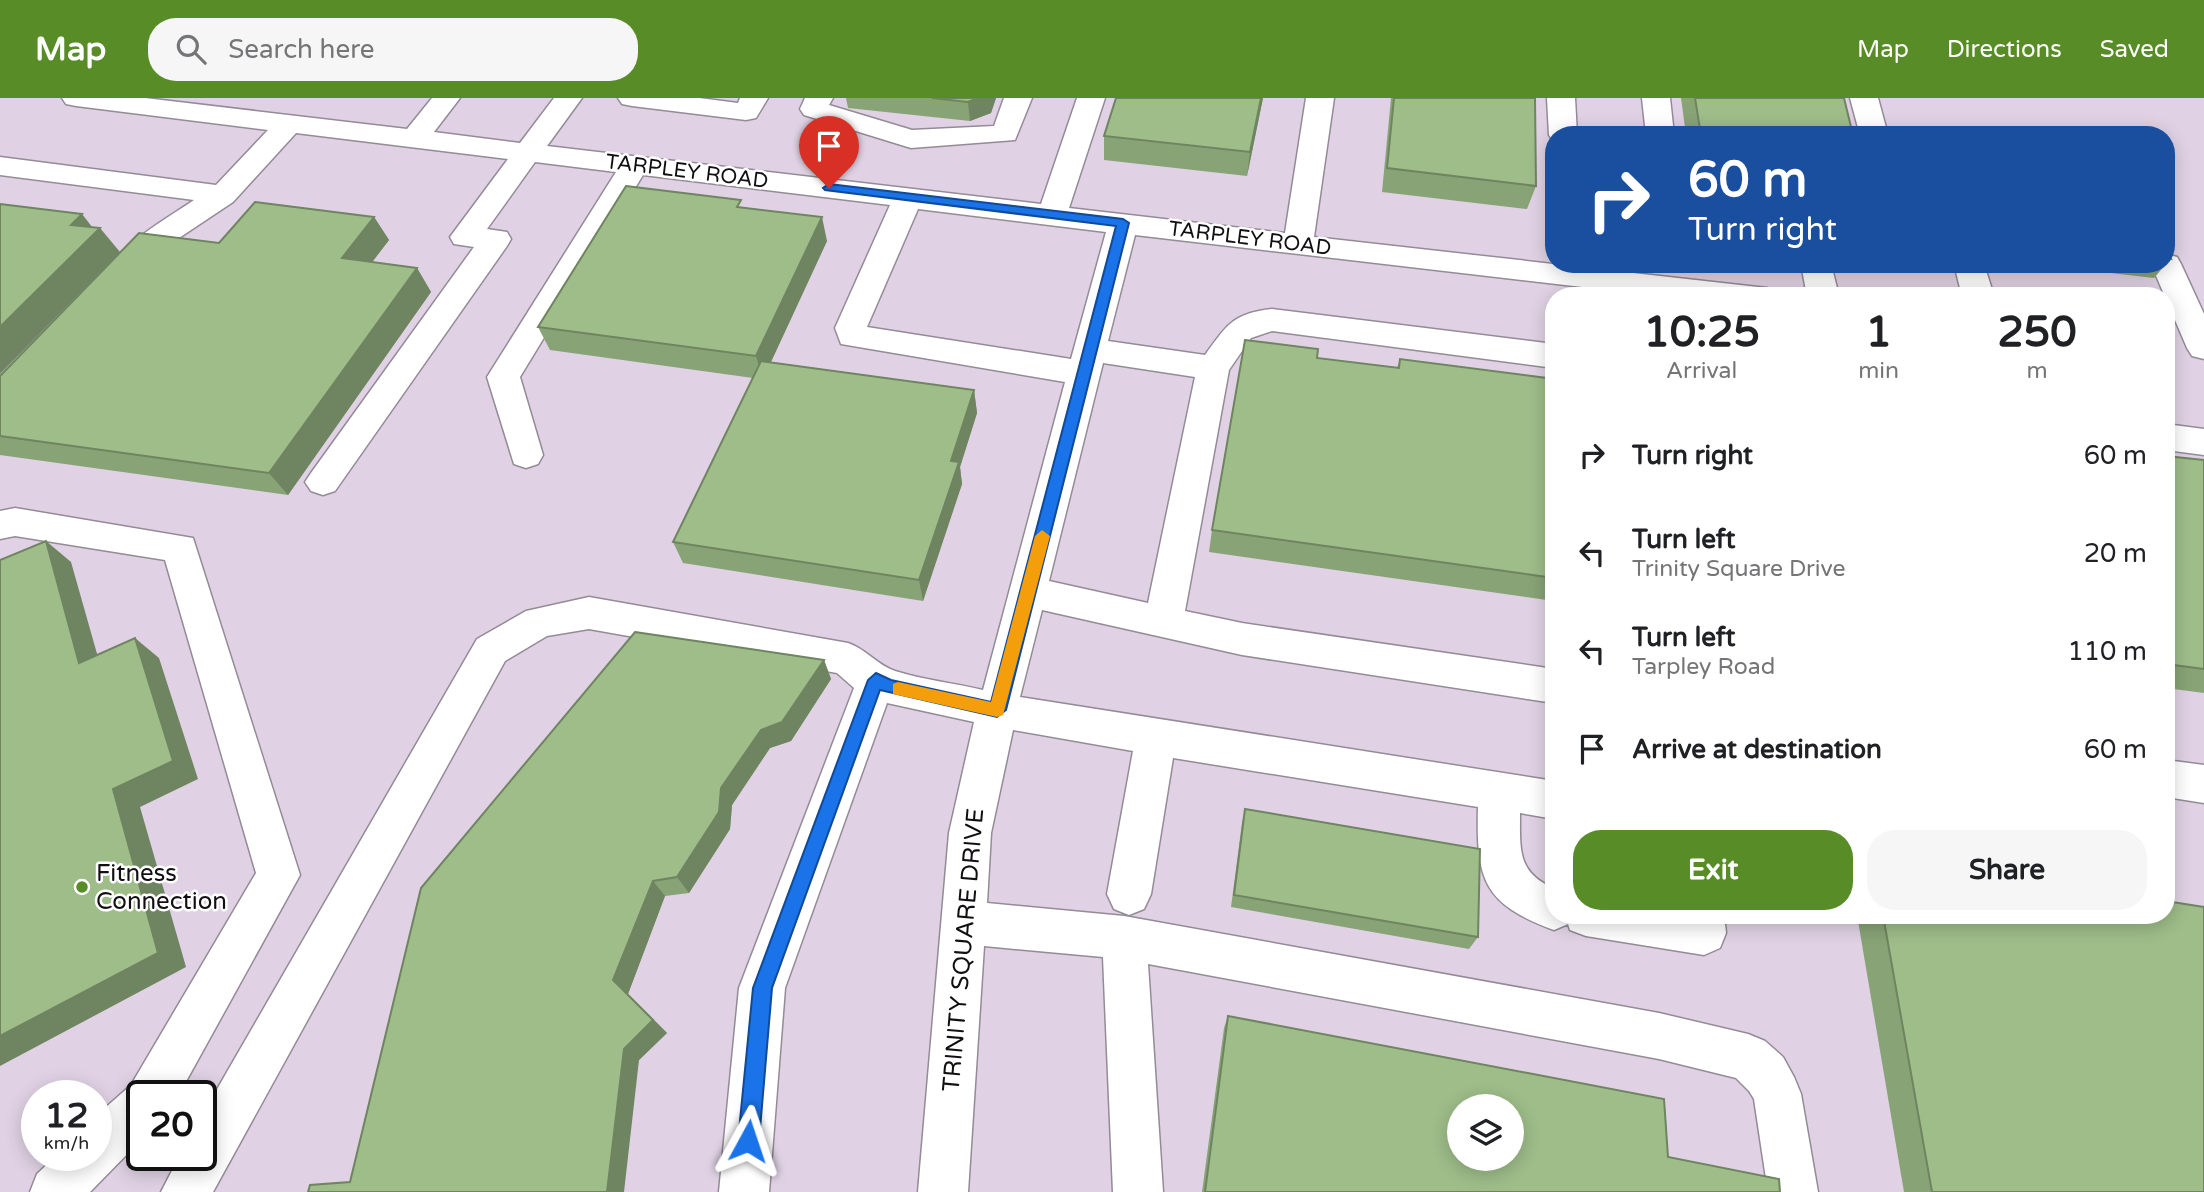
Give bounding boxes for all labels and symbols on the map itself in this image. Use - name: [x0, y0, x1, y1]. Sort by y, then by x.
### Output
- pin: [799, 116, 859, 188]
- street label: TARPLEY ROAD: [604, 149, 770, 194]
- street label: TARPLEY ROAD: [1167, 216, 1333, 261]
- street label: TRINITY SQUARE DRIVE: [937, 807, 990, 1093]
- place label: Fitness Connection: [96, 859, 227, 916]
- marker: Fitness Connection: [74, 879, 90, 895]
- speed limit sign: 20: [126, 1080, 217, 1171]
- position arrow: [711, 1104, 785, 1178]

